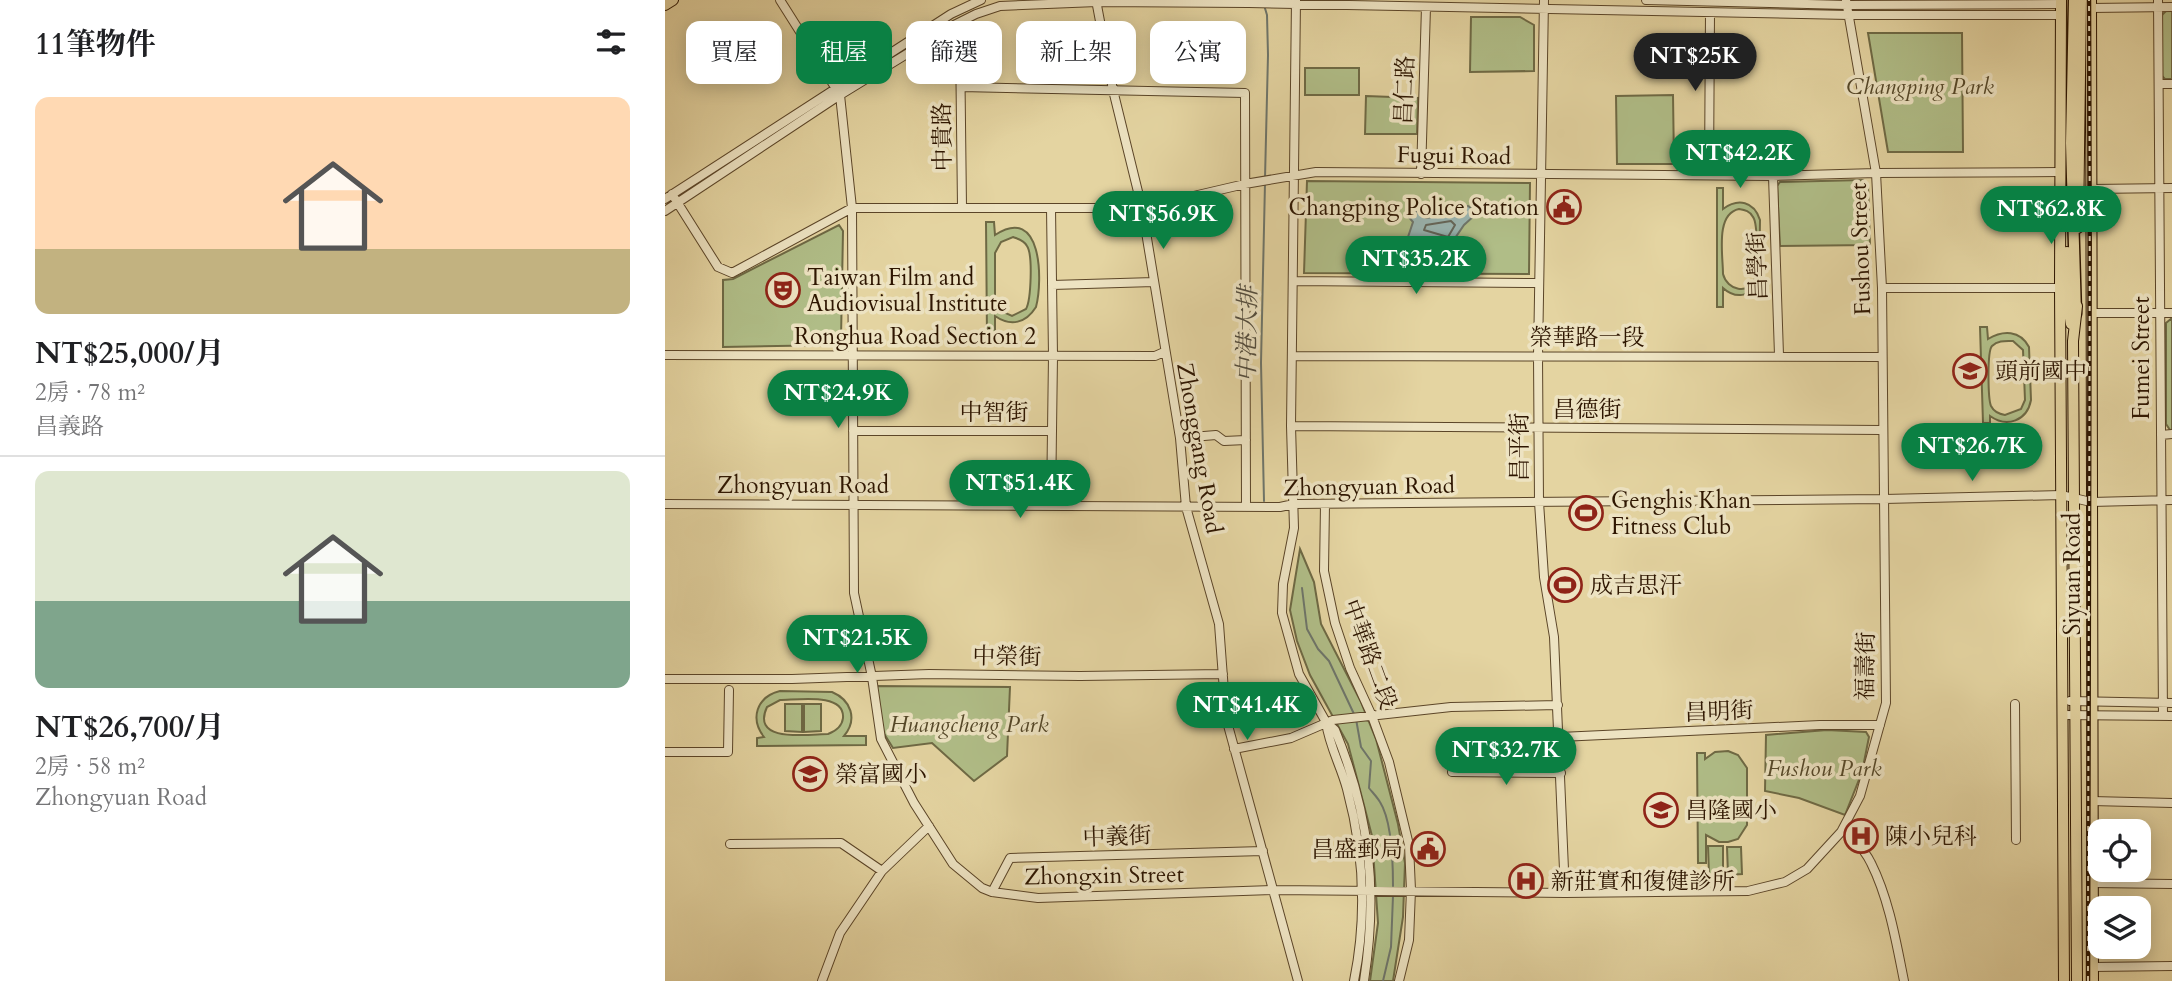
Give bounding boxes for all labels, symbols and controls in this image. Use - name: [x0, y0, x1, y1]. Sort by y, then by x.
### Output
- chip: 買屋: [686, 21, 782, 84]
- chip: 租屋: [796, 21, 892, 84]
- chip: 篩選: [906, 21, 1002, 84]
- chip: 新上架: [1016, 21, 1136, 84]
- chip: 公寓: [1150, 21, 1246, 84]
- icon: filters: [592, 23, 630, 61]
- text: 11筆物件: [35, 24, 156, 65]
- pin: NT$25K: [1638, 34, 1752, 93]
- text: NT$25K: [1650, 40, 1740, 71]
- street label: 昌仁路: [1388, 55, 1421, 125]
- park label: Changping Park: [1846, 71, 1995, 102]
- street label: 中貴路: [926, 102, 959, 172]
- pin: NT$42.2K: [1668, 130, 1812, 190]
- text: NT$42.2K: [1685, 137, 1795, 168]
- street label: Fugui Road: [1397, 139, 1512, 172]
- icon: home: [270, 143, 396, 269]
- street label: Fushou Street: [1843, 182, 1878, 316]
- pin: NT$62.8K: [1979, 187, 2123, 246]
- public building icon: Changping Police Station: [1545, 188, 1583, 226]
- pin: NT$56.9K: [1091, 191, 1235, 251]
- place label: Changping Police Station: [1289, 192, 1539, 223]
- text: NT$62.8K: [1996, 193, 2106, 224]
- text: NT$56.9K: [1108, 198, 1218, 229]
- street label: 昌學街: [1741, 231, 1774, 301]
- pin: NT$35.2K: [1344, 236, 1488, 296]
- text: NT$35.2K: [1361, 243, 1471, 274]
- place label: Taiwan Film and Audiovisual Institute: [807, 262, 1007, 319]
- theatre icon: Taiwan Film and Audiovisual Institute: [764, 271, 802, 309]
- water label: 中港大排: [1230, 283, 1265, 382]
- street label: Fumei Street: [2126, 296, 2157, 420]
- street label: Ronghua Road Section 2: [794, 321, 1036, 352]
- street label: 榮華路一段: [1530, 322, 1645, 353]
- text: NT$25,000/月: [35, 333, 225, 374]
- school or university icon: 頭前國中: [1951, 352, 1989, 390]
- place label: 頭前國中: [1995, 356, 2087, 387]
- street label: Zhonggang Road: [1169, 360, 1230, 537]
- pin: NT$24.9K: [766, 370, 910, 430]
- text: 2房 · 78 m²: [35, 377, 145, 408]
- text: NT$24.9K: [783, 377, 893, 408]
- street label: 昌德街: [1553, 394, 1622, 425]
- street label: 中智街: [960, 397, 1029, 428]
- text: 昌義路: [35, 411, 104, 442]
- street label: 昌平街: [1504, 413, 1535, 482]
- pin: NT$26.7K: [1900, 424, 2044, 483]
- text: NT$26.7K: [1917, 430, 2027, 461]
- pin: NT$51.4K: [948, 461, 1092, 520]
- text: NT$51.4K: [965, 467, 1075, 498]
- street label: Zhongyuan Road: [1283, 469, 1456, 503]
- street label: Zhongyuan Road: [717, 470, 890, 501]
- place label: Genghis Khan Fitness Club: [1611, 485, 1751, 542]
- sports icon: Genghis Khan Fitness Club: [1567, 494, 1605, 532]
- street label: Siyuan Road: [2057, 512, 2088, 635]
- icon: home: [270, 516, 396, 642]
- sports icon: 成吉思汗: [1546, 566, 1584, 604]
- place label: 成吉思汗: [1590, 570, 1682, 601]
- street label: 中華路二段: [1335, 595, 1404, 714]
- pin: NT$21.5K: [785, 616, 929, 675]
- text: NT$21.5K: [802, 622, 912, 653]
- street label: 福壽街: [1849, 631, 1882, 701]
- street label: 中榮街: [972, 640, 1042, 673]
- pin: NT$41.4K: [1175, 682, 1319, 742]
- text: NT$41.4K: [1192, 689, 1302, 720]
- street label: 昌明街: [1684, 695, 1754, 728]
- text: NT$26,700/月: [35, 707, 225, 748]
- park label: Huangcheng Park: [889, 709, 1049, 740]
- pin: NT$32.7K: [1434, 728, 1578, 787]
- text: NT$32.7K: [1451, 734, 1561, 765]
- text: 2房 · 58 m²: [35, 751, 145, 782]
- park label: Fushou Park: [1766, 753, 1882, 784]
- school or university icon: 榮富國小: [791, 755, 829, 793]
- place label: 榮富國小: [835, 759, 927, 790]
- text: Zhongyuan Road: [35, 782, 207, 813]
- school or university icon: 昌隆國小: [1642, 791, 1680, 829]
- place label: 昌隆國小: [1685, 795, 1777, 826]
- hospital icon: 陳小兒科: [1842, 817, 1880, 855]
- map controls: [2088, 819, 2151, 959]
- button: locate: [2088, 819, 2151, 882]
- street label: 中義街: [1082, 820, 1152, 853]
- place label: 陳小兒科: [1885, 821, 1977, 852]
- public building icon: 昌盛郵局: [1409, 830, 1447, 868]
- place label: 昌盛郵局: [1311, 834, 1403, 865]
- street label: Zhongxin Street: [1024, 859, 1184, 892]
- hospital icon: 新莊實和復健診所: [1507, 862, 1545, 900]
- place label: 新莊實和復健診所: [1551, 866, 1735, 897]
- button: layers: [2088, 896, 2151, 959]

